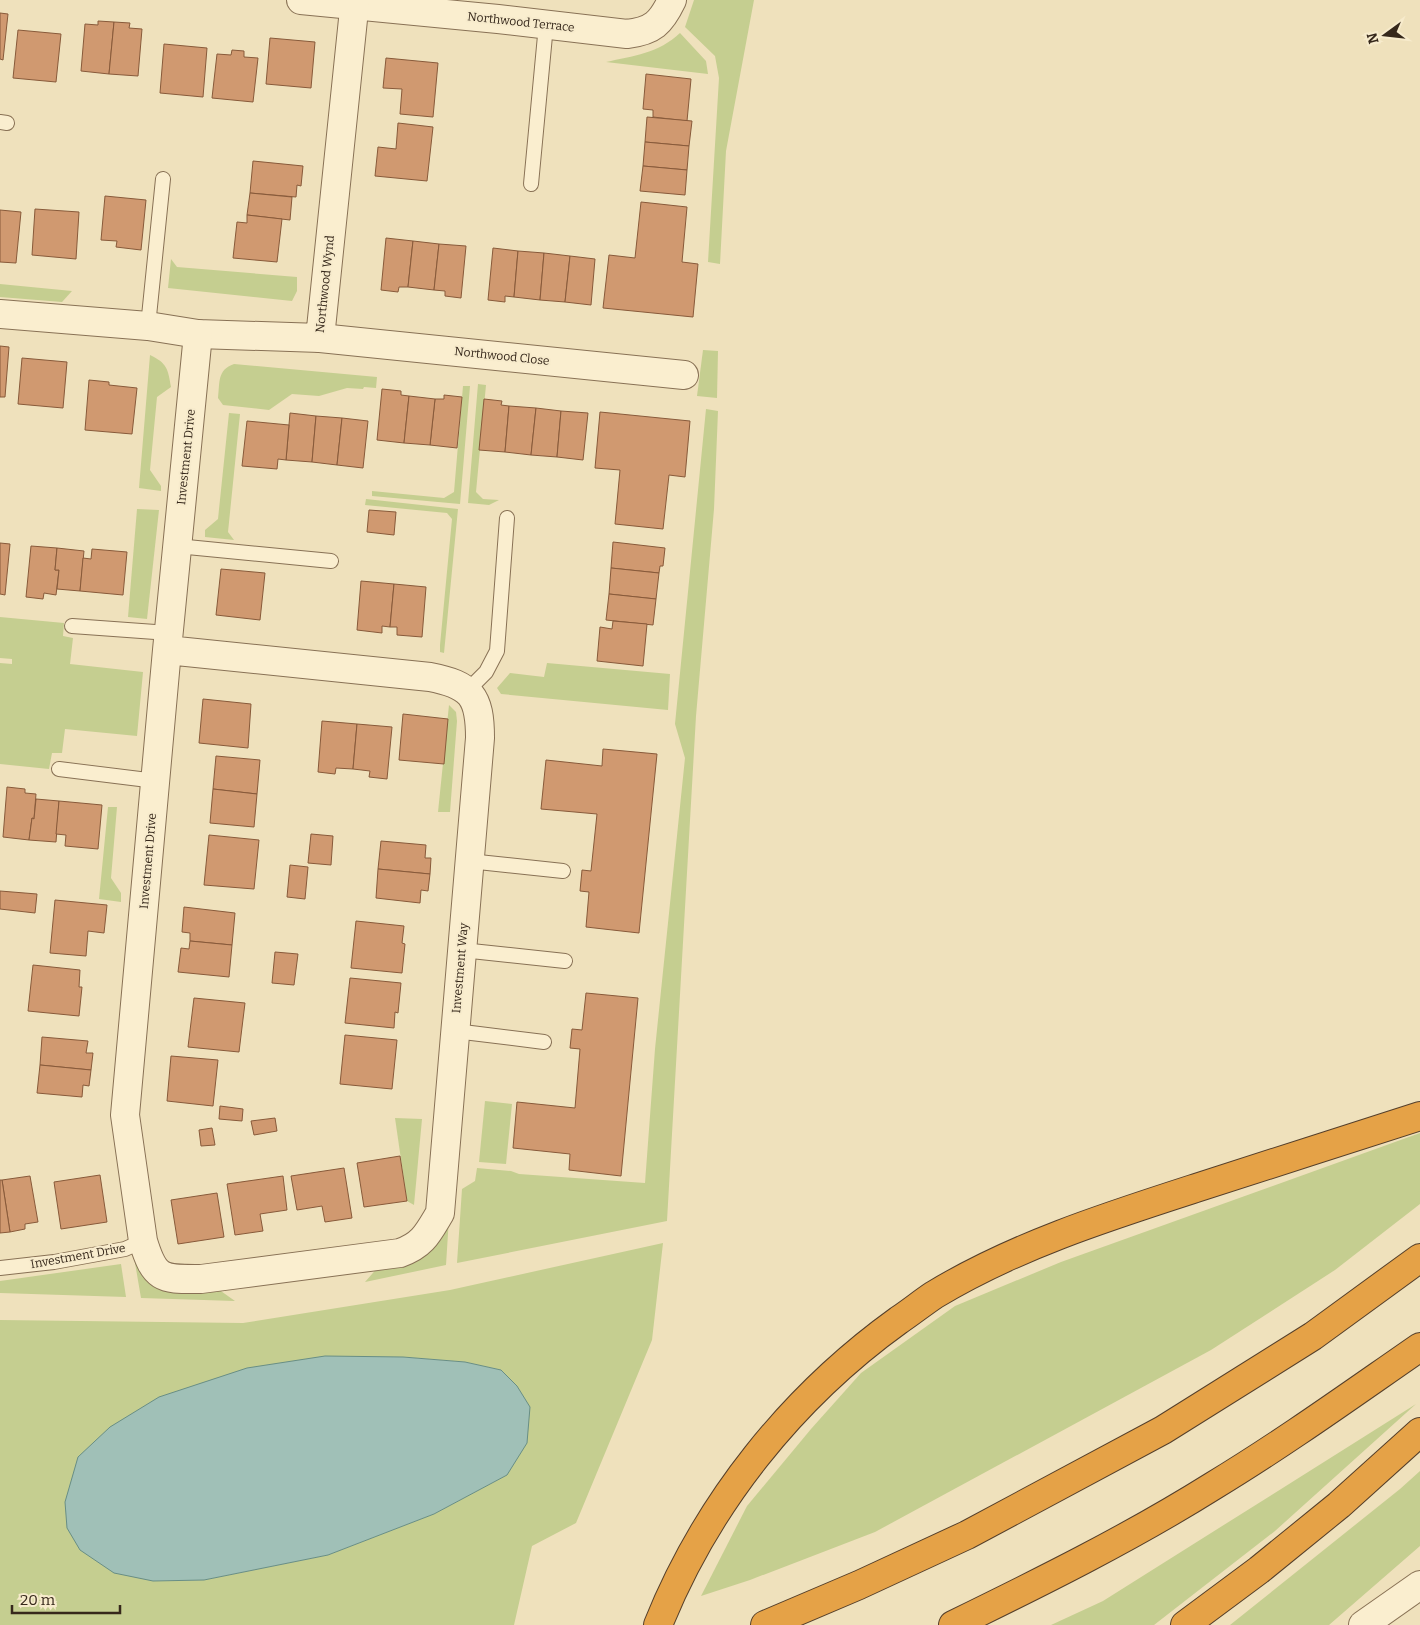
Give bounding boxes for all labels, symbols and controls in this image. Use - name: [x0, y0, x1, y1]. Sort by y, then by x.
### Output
- street label: Northwood Terrace: [467, 9, 575, 35]
- north arrow: [1360, 10, 1410, 60]
- text: N: [1363, 31, 1383, 46]
- street label: Northwood Wynd: [313, 234, 337, 334]
- street label: Northwood Close: [454, 344, 550, 368]
- street label: Investment Drive: [174, 408, 198, 506]
- street label: Investment Drive: [137, 812, 159, 910]
- street label: Investment Way: [449, 922, 471, 1014]
- street label: Investment Drive: [29, 1241, 127, 1271]
- scale bar: [12, 1582, 120, 1614]
- text: 20 m: [20, 1591, 56, 1609]

